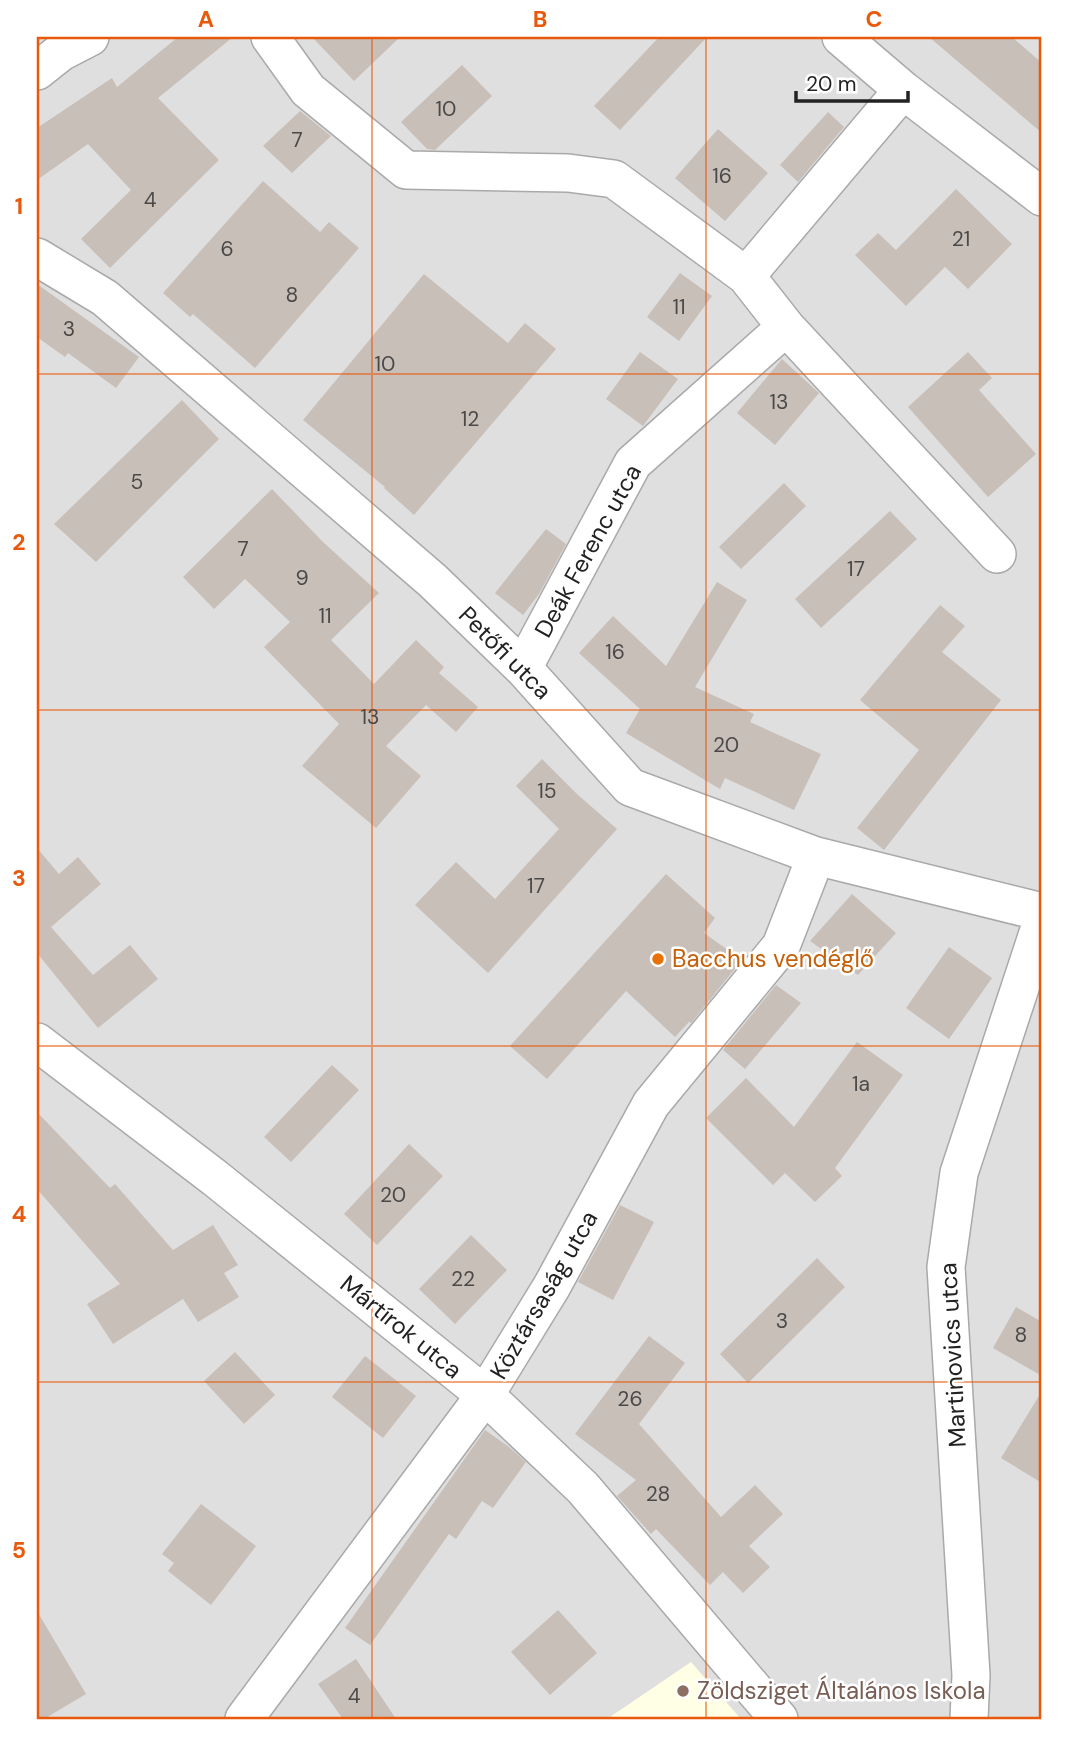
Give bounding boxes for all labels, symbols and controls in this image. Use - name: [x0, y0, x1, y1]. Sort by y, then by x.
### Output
- text: A: [198, 4, 214, 34]
- text: B: [533, 4, 547, 34]
- text: C: [866, 4, 882, 34]
- scale bar: [796, 60, 908, 104]
- text: 20 m: [806, 70, 857, 98]
- house number: 10: [436, 95, 456, 123]
- house number: 7: [291, 126, 303, 154]
- house number: 16: [712, 162, 732, 190]
- house number: 4: [144, 186, 157, 214]
- text: 1: [15, 191, 23, 221]
- house number: 21: [952, 225, 970, 253]
- house number: 6: [220, 235, 234, 263]
- house number: 8: [286, 281, 298, 309]
- house number: 11: [672, 293, 686, 321]
- house number: 3: [63, 315, 75, 343]
- house number: 10: [375, 350, 395, 378]
- house number: 13: [770, 388, 788, 416]
- house number: 12: [461, 405, 479, 433]
- street label: Deák Ferenc utca: [527, 459, 648, 643]
- house number: 5: [131, 468, 143, 496]
- text: 2: [12, 527, 26, 557]
- house number: 7: [237, 535, 249, 563]
- house number: 17: [847, 555, 865, 583]
- house number: 9: [295, 564, 309, 592]
- street label: Petőfi utca: [452, 600, 558, 706]
- house number: 11: [318, 602, 332, 630]
- house number: 16: [605, 638, 625, 666]
- house number: 13: [361, 703, 379, 731]
- house number: 20: [713, 731, 739, 759]
- house number: 15: [537, 777, 557, 805]
- text: 3: [12, 863, 26, 893]
- house number: 17: [527, 872, 545, 900]
- place label: Bacchus vendéglő: [672, 943, 874, 974]
- marker: Bacchus vendéglő: [650, 951, 666, 967]
- house number: 1a: [852, 1070, 870, 1098]
- house number: 20: [380, 1181, 406, 1209]
- text: 4: [12, 1199, 27, 1229]
- street label: Köztársaság utca: [483, 1205, 604, 1385]
- street label: Martinovics utca: [932, 1262, 973, 1448]
- house number: 22: [451, 1265, 475, 1293]
- street label: Mártírok utca: [334, 1268, 468, 1385]
- house number: 3: [776, 1307, 788, 1335]
- house number: 8: [1015, 1321, 1027, 1349]
- house number: 26: [617, 1385, 643, 1413]
- house number: 28: [646, 1480, 670, 1508]
- text: 5: [12, 1535, 26, 1565]
- place label: Zöldsziget Általános Iskola: [697, 1675, 985, 1706]
- house number: 4: [348, 1682, 361, 1710]
- marker: Zöldsziget Általános Iskola: [675, 1683, 691, 1699]

